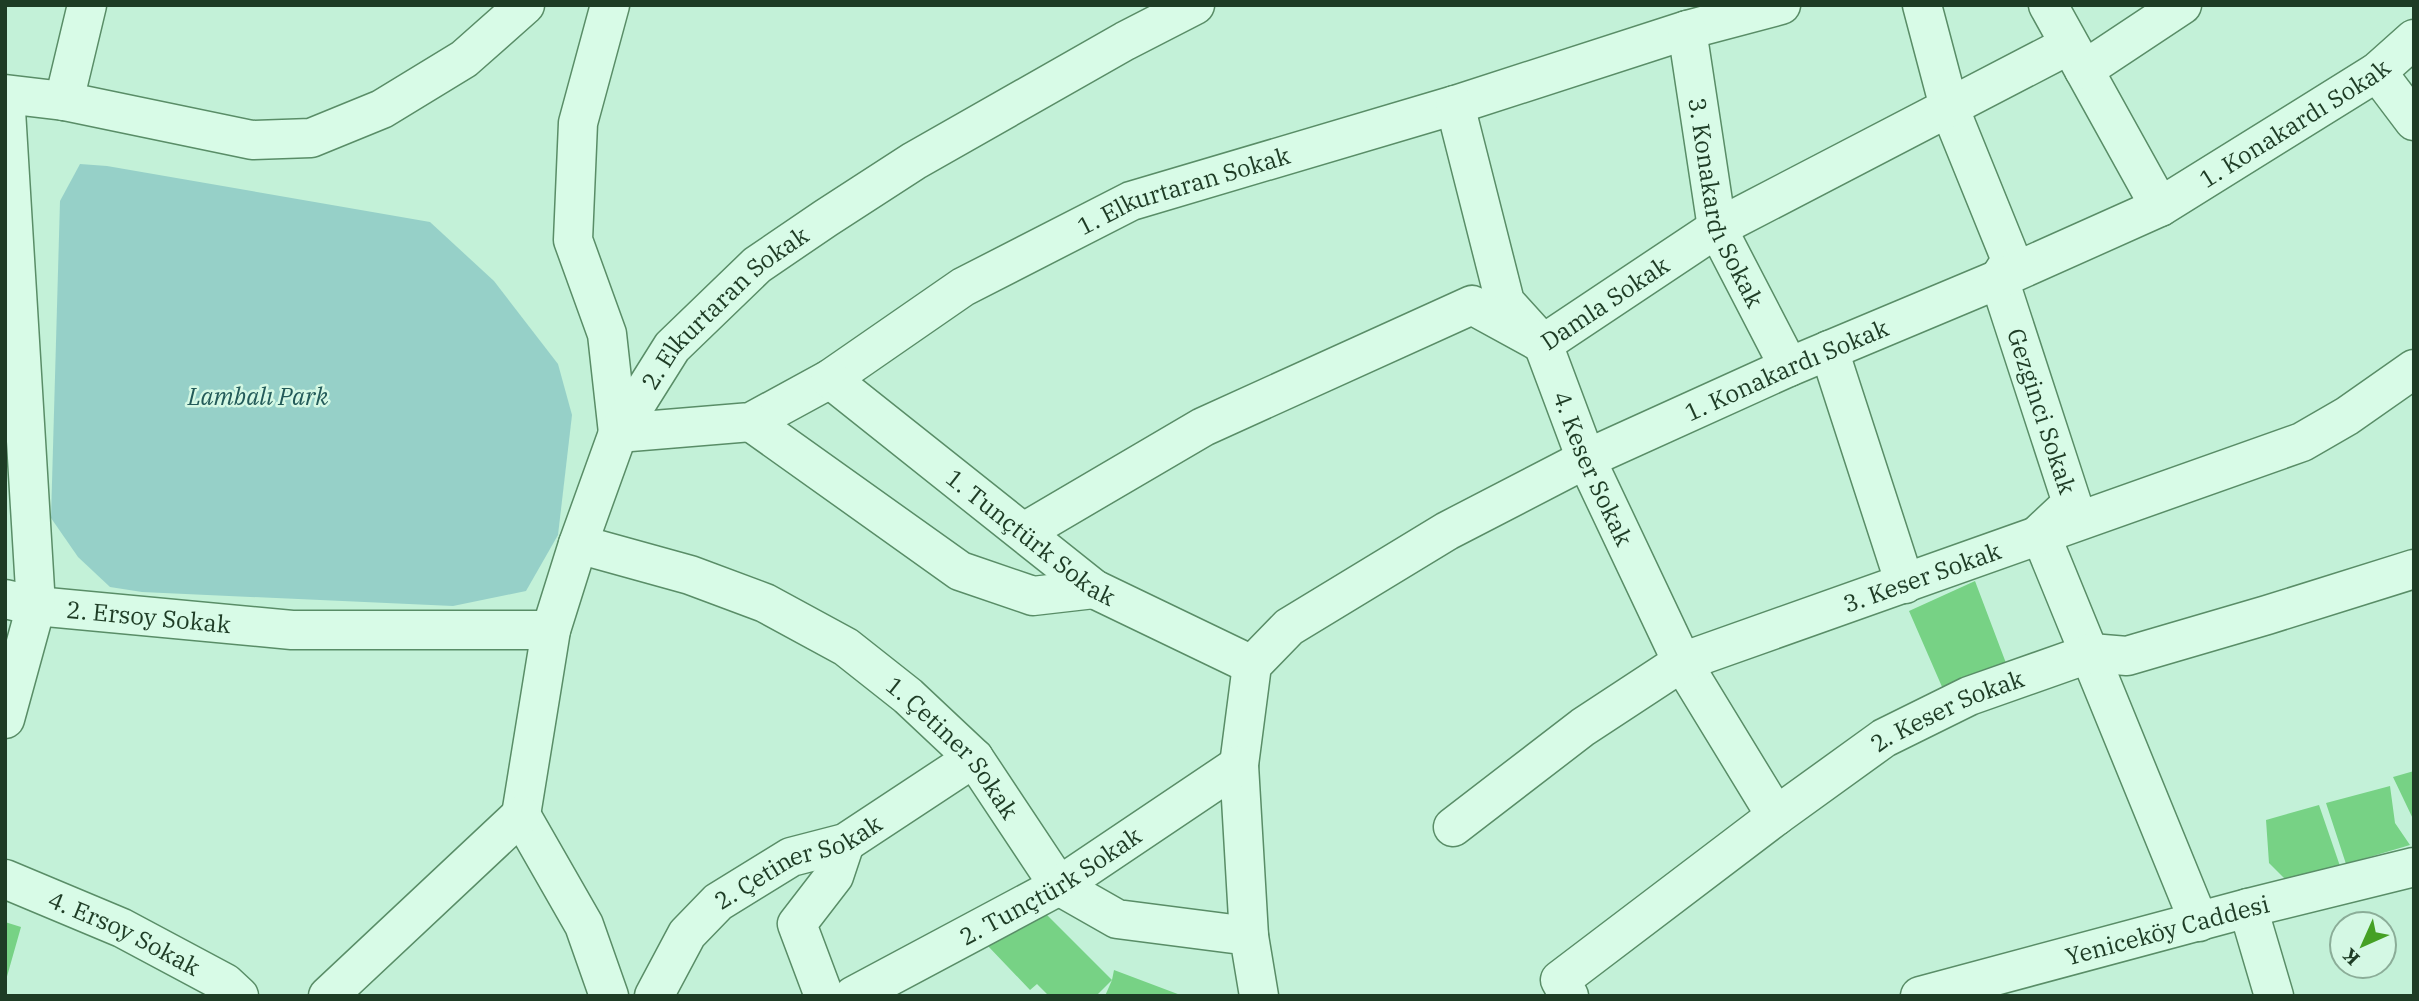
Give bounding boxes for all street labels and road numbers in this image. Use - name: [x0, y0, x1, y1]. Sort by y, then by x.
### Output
- street label: 1. Konakardı Sokak: [2193, 52, 2397, 195]
- street label: 3. Konakardı Sokak: [1681, 95, 1771, 313]
- street label: 1. Elkurtaran Sokak: [1072, 139, 1294, 242]
- street label: 2. Elkurtaran Sokak: [634, 219, 814, 395]
- street label: Damla Sokak: [1534, 249, 1675, 357]
- street label: 1. Konakardı Sokak: [1679, 311, 1893, 428]
- street label: Gezginci Sokak: [2000, 324, 2084, 498]
- street label: 4. Keser Sokak: [1546, 387, 1641, 551]
- street label: 1. Tunçtürk Sokak: [940, 462, 1121, 613]
- street label: 3. Keser Sokak: [1839, 534, 2005, 620]
- street label: 2. Ersoy Sokak: [65, 593, 232, 640]
- street label: 2. Keser Sokak: [1864, 662, 2028, 759]
- street label: 1. Çetiner Sokak: [880, 669, 1026, 825]
- street label: 2. Çetiner Sokak: [708, 807, 888, 917]
- street label: 2. Tunçtürk Sokak: [954, 819, 1147, 952]
- street label: 4. Ersoy Sokak: [44, 883, 206, 983]
- street label: Yeniceköy Caddesi: [2062, 887, 2272, 972]

